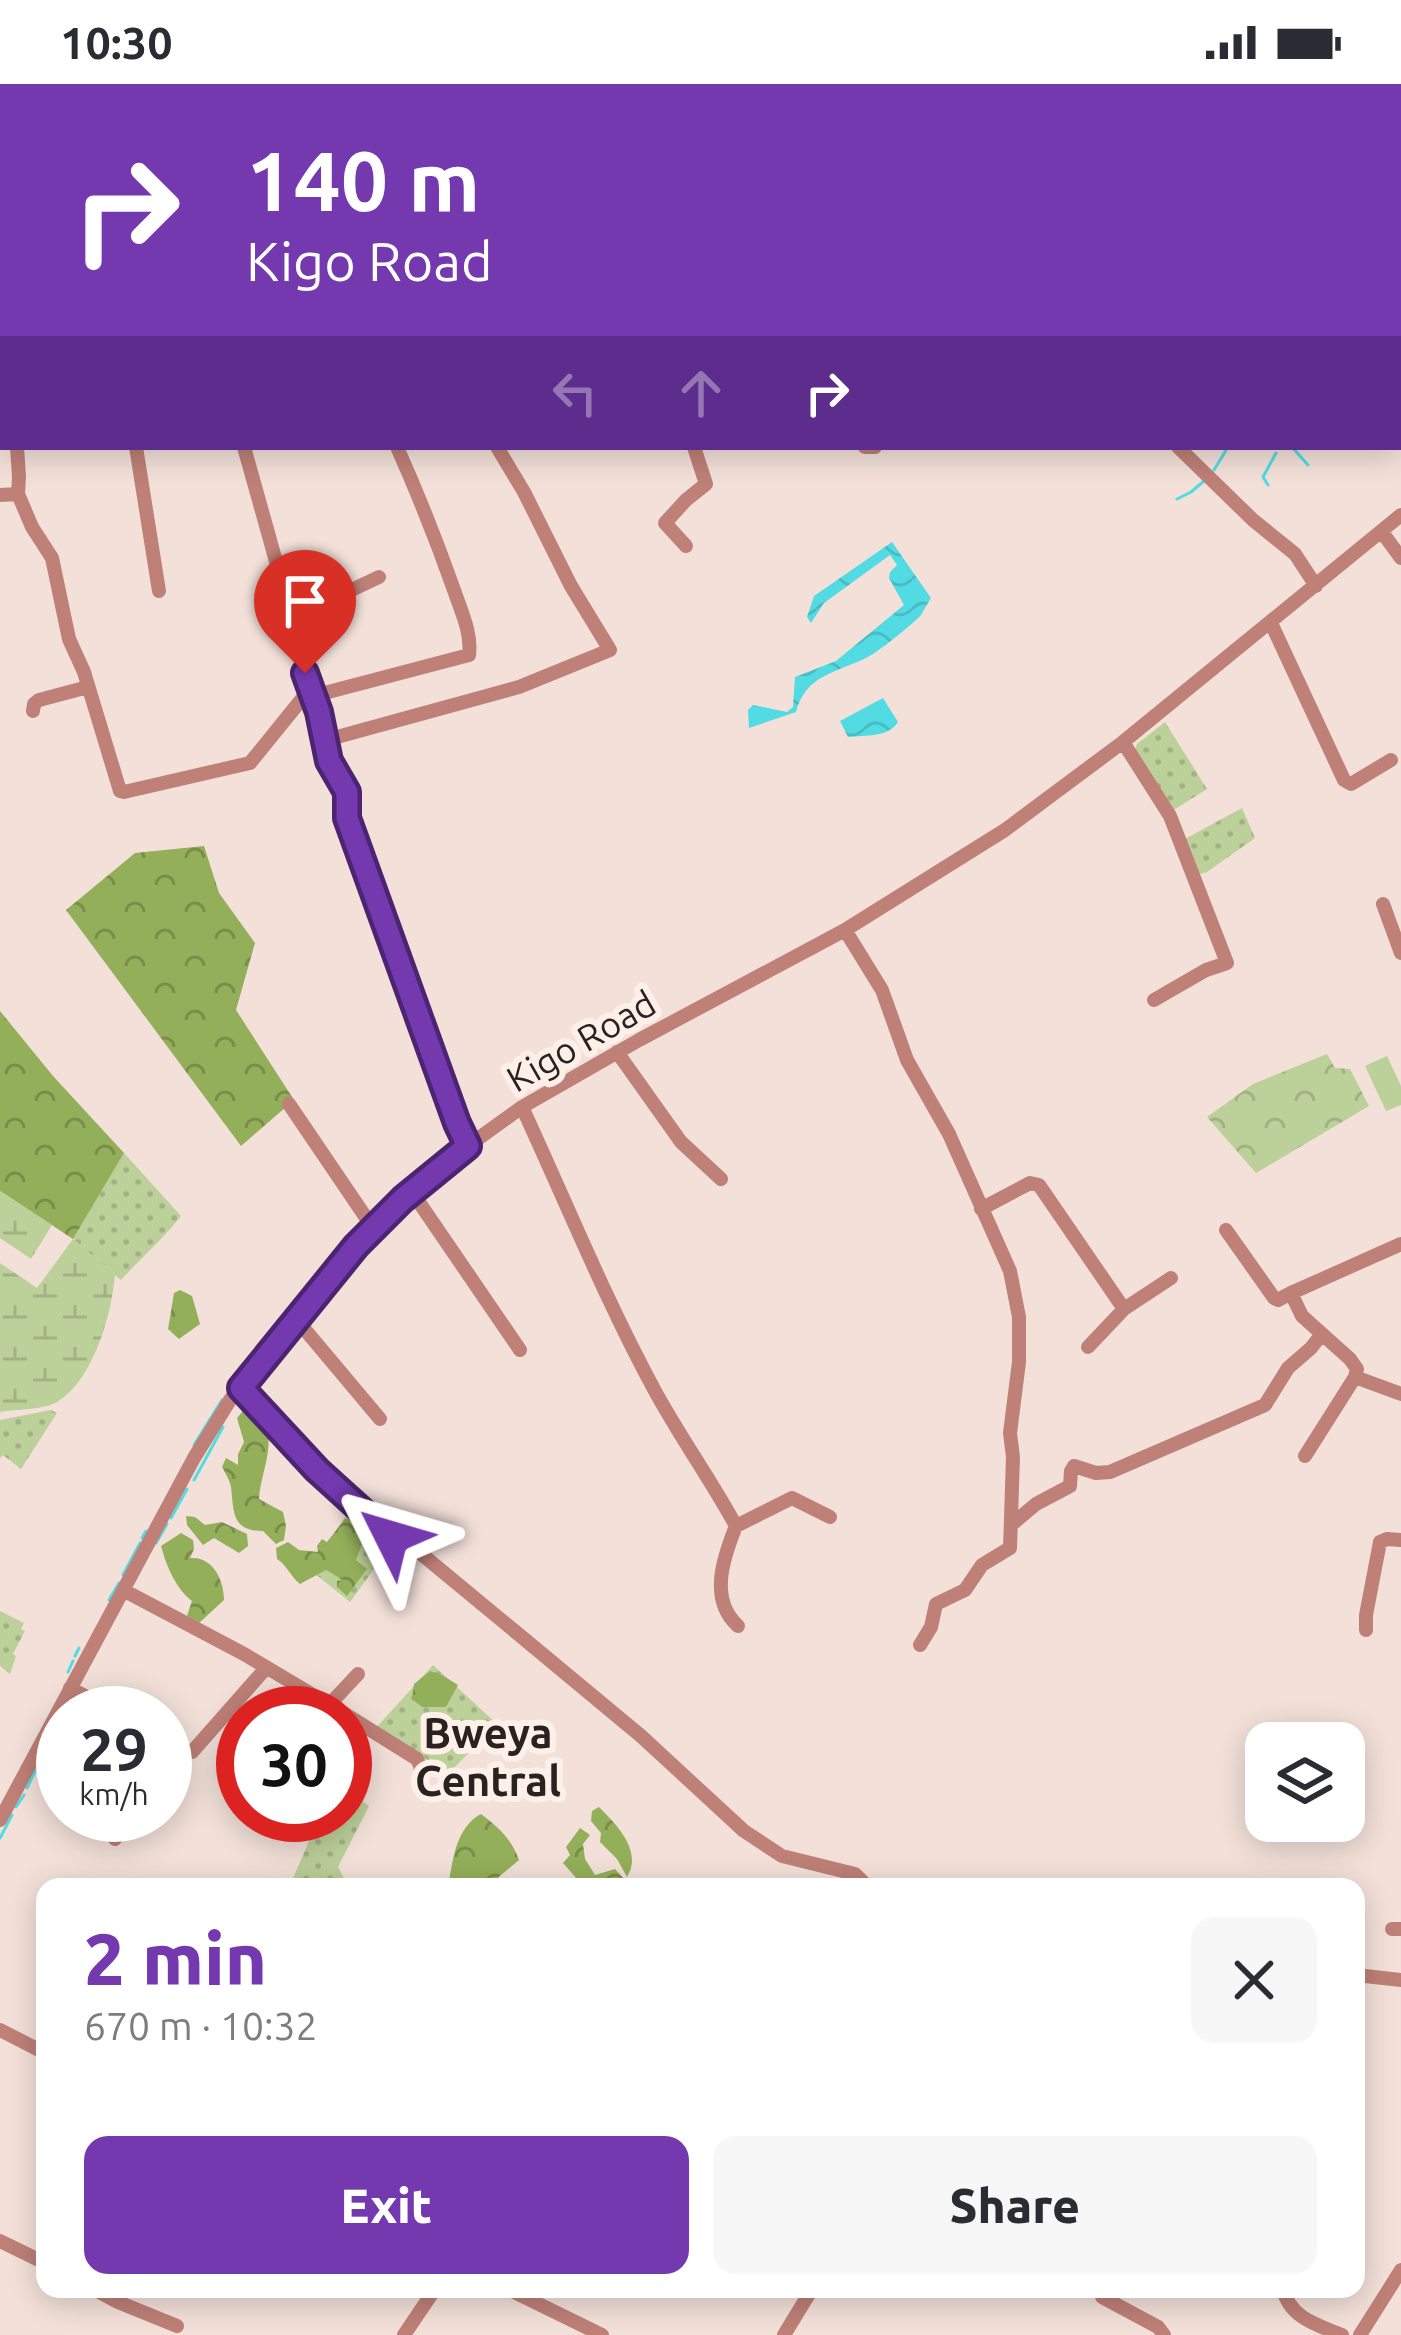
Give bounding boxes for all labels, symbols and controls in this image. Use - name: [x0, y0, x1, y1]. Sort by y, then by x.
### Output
- text: 10:30: [60, 17, 173, 68]
- icon: right: [48, 132, 204, 288]
- text: 140 m: [246, 133, 480, 227]
- text: Kigo Road: [246, 231, 493, 291]
- icon: left: [542, 360, 608, 426]
- icon: ahead: [668, 360, 734, 426]
- icon: right: [794, 360, 860, 426]
- pin: [254, 550, 356, 673]
- icon: arrive: [272, 568, 338, 634]
- street label: Kigo Road: [499, 982, 662, 1099]
- position arrow: [328, 1474, 454, 1600]
- speed limit sign: 30: [216, 1686, 372, 1842]
- district label: Bweya Central: [415, 1709, 561, 1804]
- text: 29: [80, 1715, 148, 1782]
- map controls: [1245, 1722, 1365, 1842]
- button: layers: [1245, 1722, 1365, 1842]
- text: km/h: [79, 1777, 149, 1811]
- button: close: [1191, 1917, 1317, 2043]
- text: 2 min: [84, 1918, 267, 1999]
- text: 670 m · 10:32: [84, 2004, 318, 2047]
- button: Exit: [84, 2136, 689, 2274]
- button: Share: [713, 2136, 1317, 2274]

